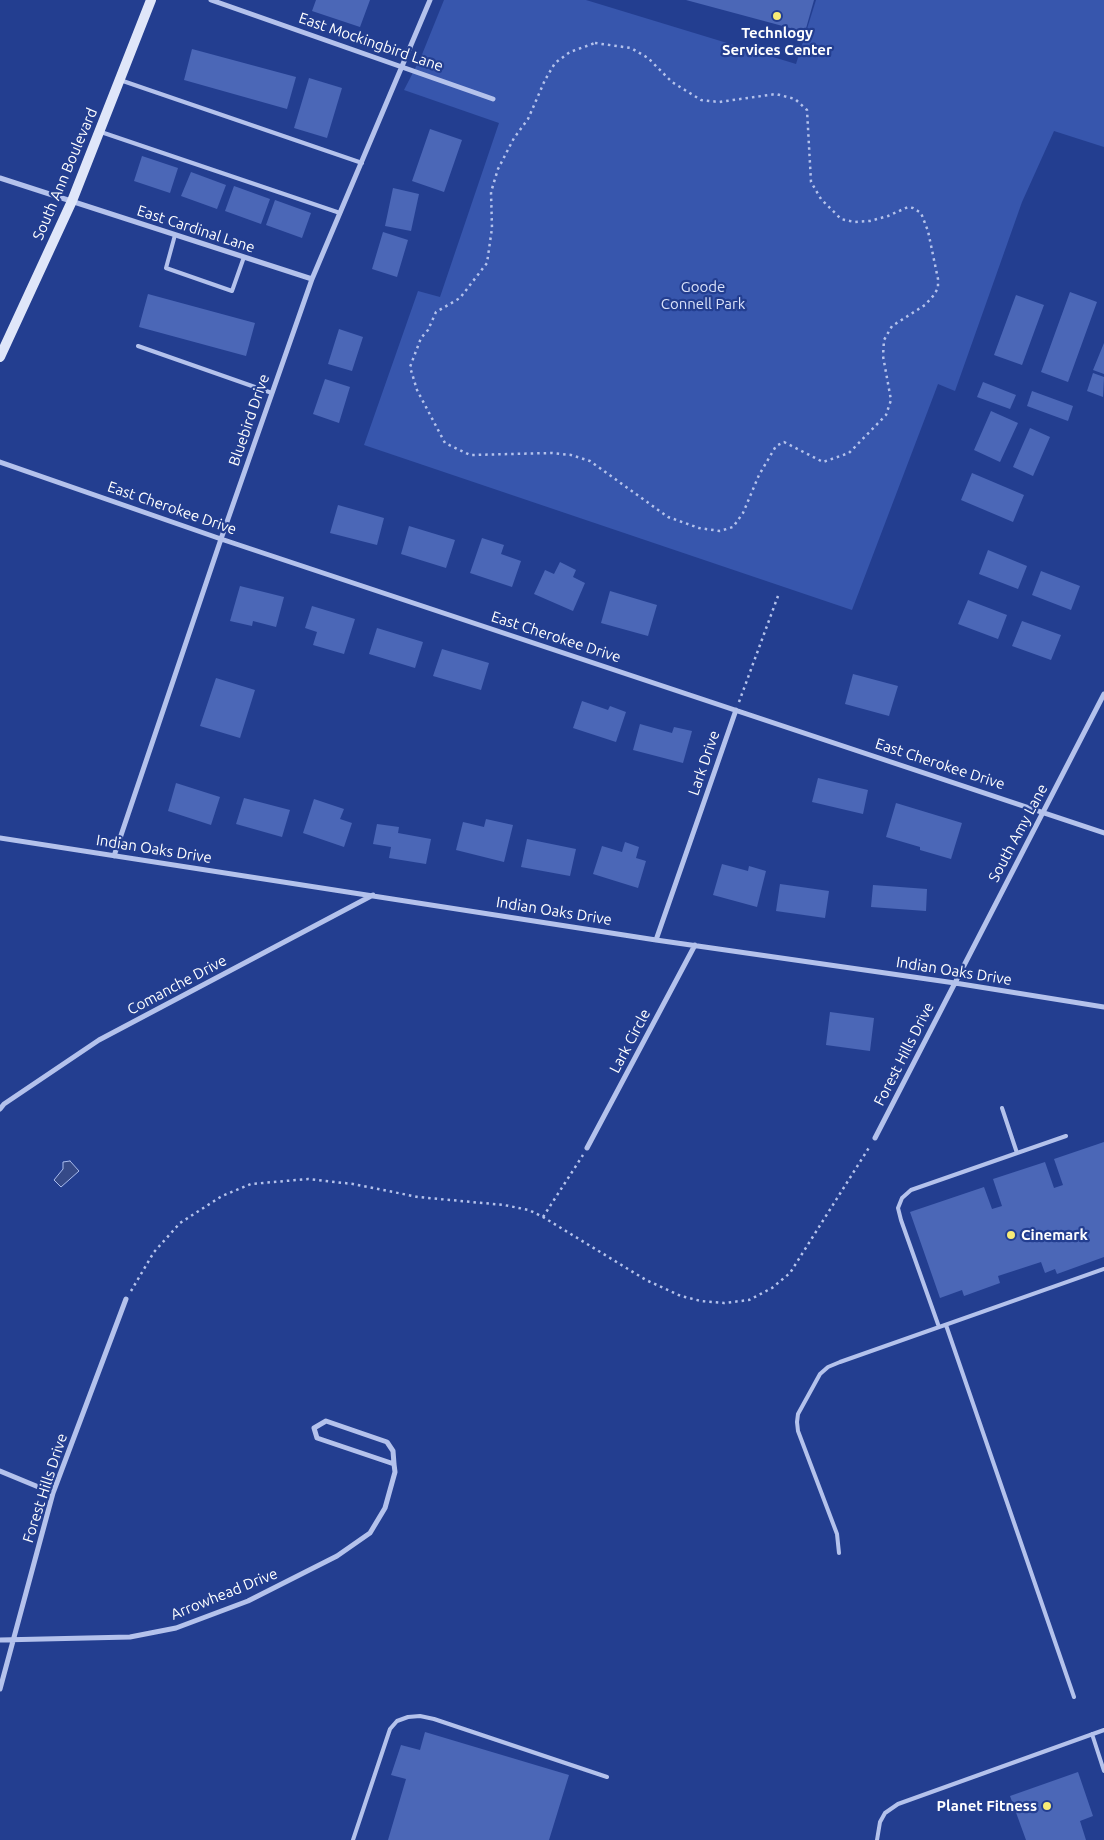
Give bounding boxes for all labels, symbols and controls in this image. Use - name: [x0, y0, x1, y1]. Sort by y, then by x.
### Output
- street label: East Mockingbird Lane: [296, 9, 446, 75]
- marker: Technlogy Services Center: [771, 10, 783, 22]
- place label: Technlogy Services Center: [722, 24, 832, 59]
- street label: South Ann Boulevard: [29, 105, 101, 243]
- street label: East Cardinal Lane: [135, 201, 257, 257]
- park label: Goode Connell Park: [661, 278, 745, 313]
- street label: Bluebird Drive: [225, 372, 273, 468]
- street label: East Cherokee Drive: [105, 477, 239, 539]
- street label: East Cherokee Drive: [489, 608, 623, 666]
- street label: Lark Drive: [684, 728, 724, 798]
- street label: East Cherokee Drive: [873, 735, 1007, 793]
- street label: South Amy Lane: [985, 781, 1051, 885]
- street label: Indian Oaks Drive: [95, 831, 213, 867]
- street label: Indian Oaks Drive: [495, 893, 613, 929]
- street label: Comanche Drive: [124, 951, 230, 1019]
- street label: Indian Oaks Drive: [895, 953, 1013, 989]
- street label: Forest Hills Drive: [870, 999, 938, 1109]
- street label: Lark Circle: [606, 1006, 654, 1076]
- place label: Cinemark: [1021, 1226, 1088, 1244]
- marker: Cinemark: [1005, 1229, 1017, 1241]
- street label: Forest Hills Drive: [19, 1431, 71, 1545]
- street label: Arrowhead Drive: [168, 1564, 280, 1624]
- place label: Planet Fitness: [937, 1797, 1037, 1815]
- marker: Planet Fitness: [1041, 1800, 1053, 1812]

